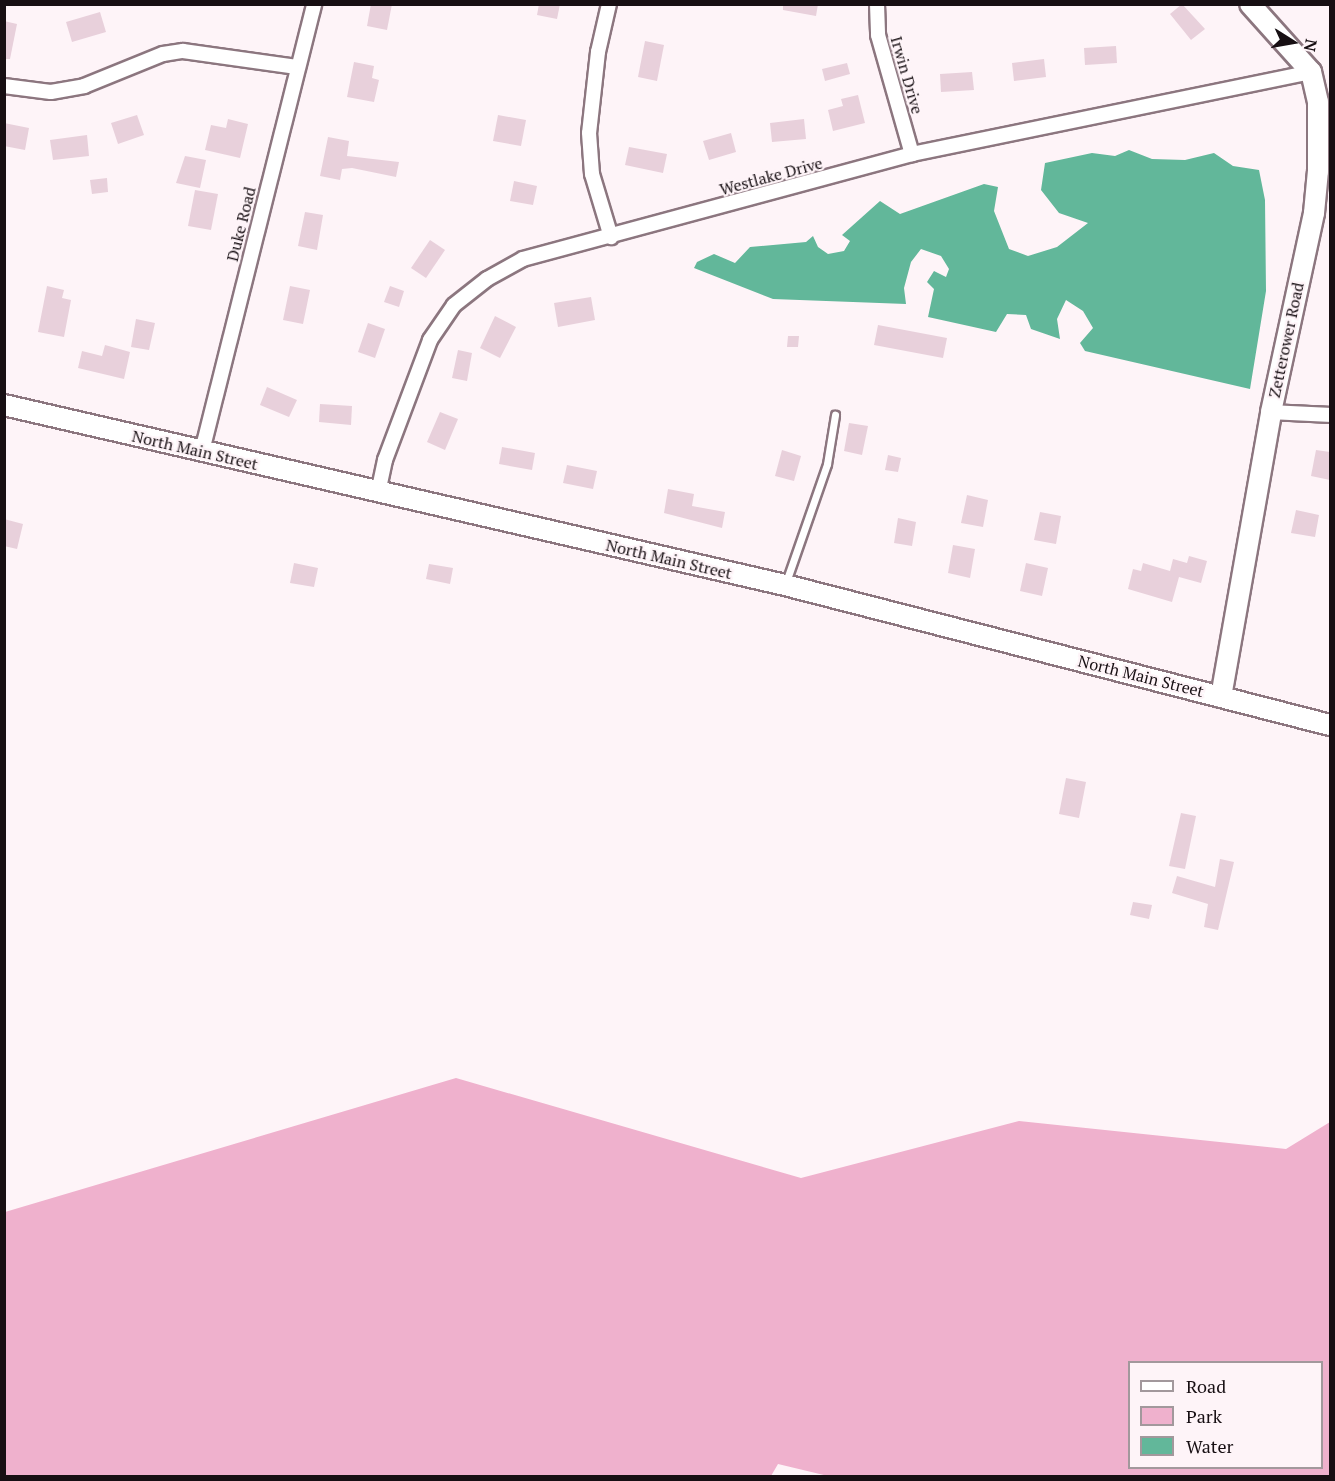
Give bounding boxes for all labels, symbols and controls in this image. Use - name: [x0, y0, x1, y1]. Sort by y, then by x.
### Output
- north arrow: [1263, 12, 1323, 72]
- street label: Irwin Drive: [887, 34, 927, 116]
- text: N: [1299, 37, 1323, 53]
- street label: Westlake Drive: [717, 153, 825, 199]
- street label: Duke Road: [222, 185, 260, 263]
- street label: Zetterower Road: [1264, 281, 1308, 399]
- street label: North Main Street: [130, 426, 260, 474]
- street label: North Main Street: [604, 535, 734, 583]
- street label: North Main Street: [1076, 651, 1206, 701]
- legend: [1128, 1361, 1323, 1469]
- text: Road: [1186, 1374, 1226, 1398]
- text: Park: [1186, 1404, 1222, 1428]
- text: Water: [1186, 1434, 1233, 1458]

